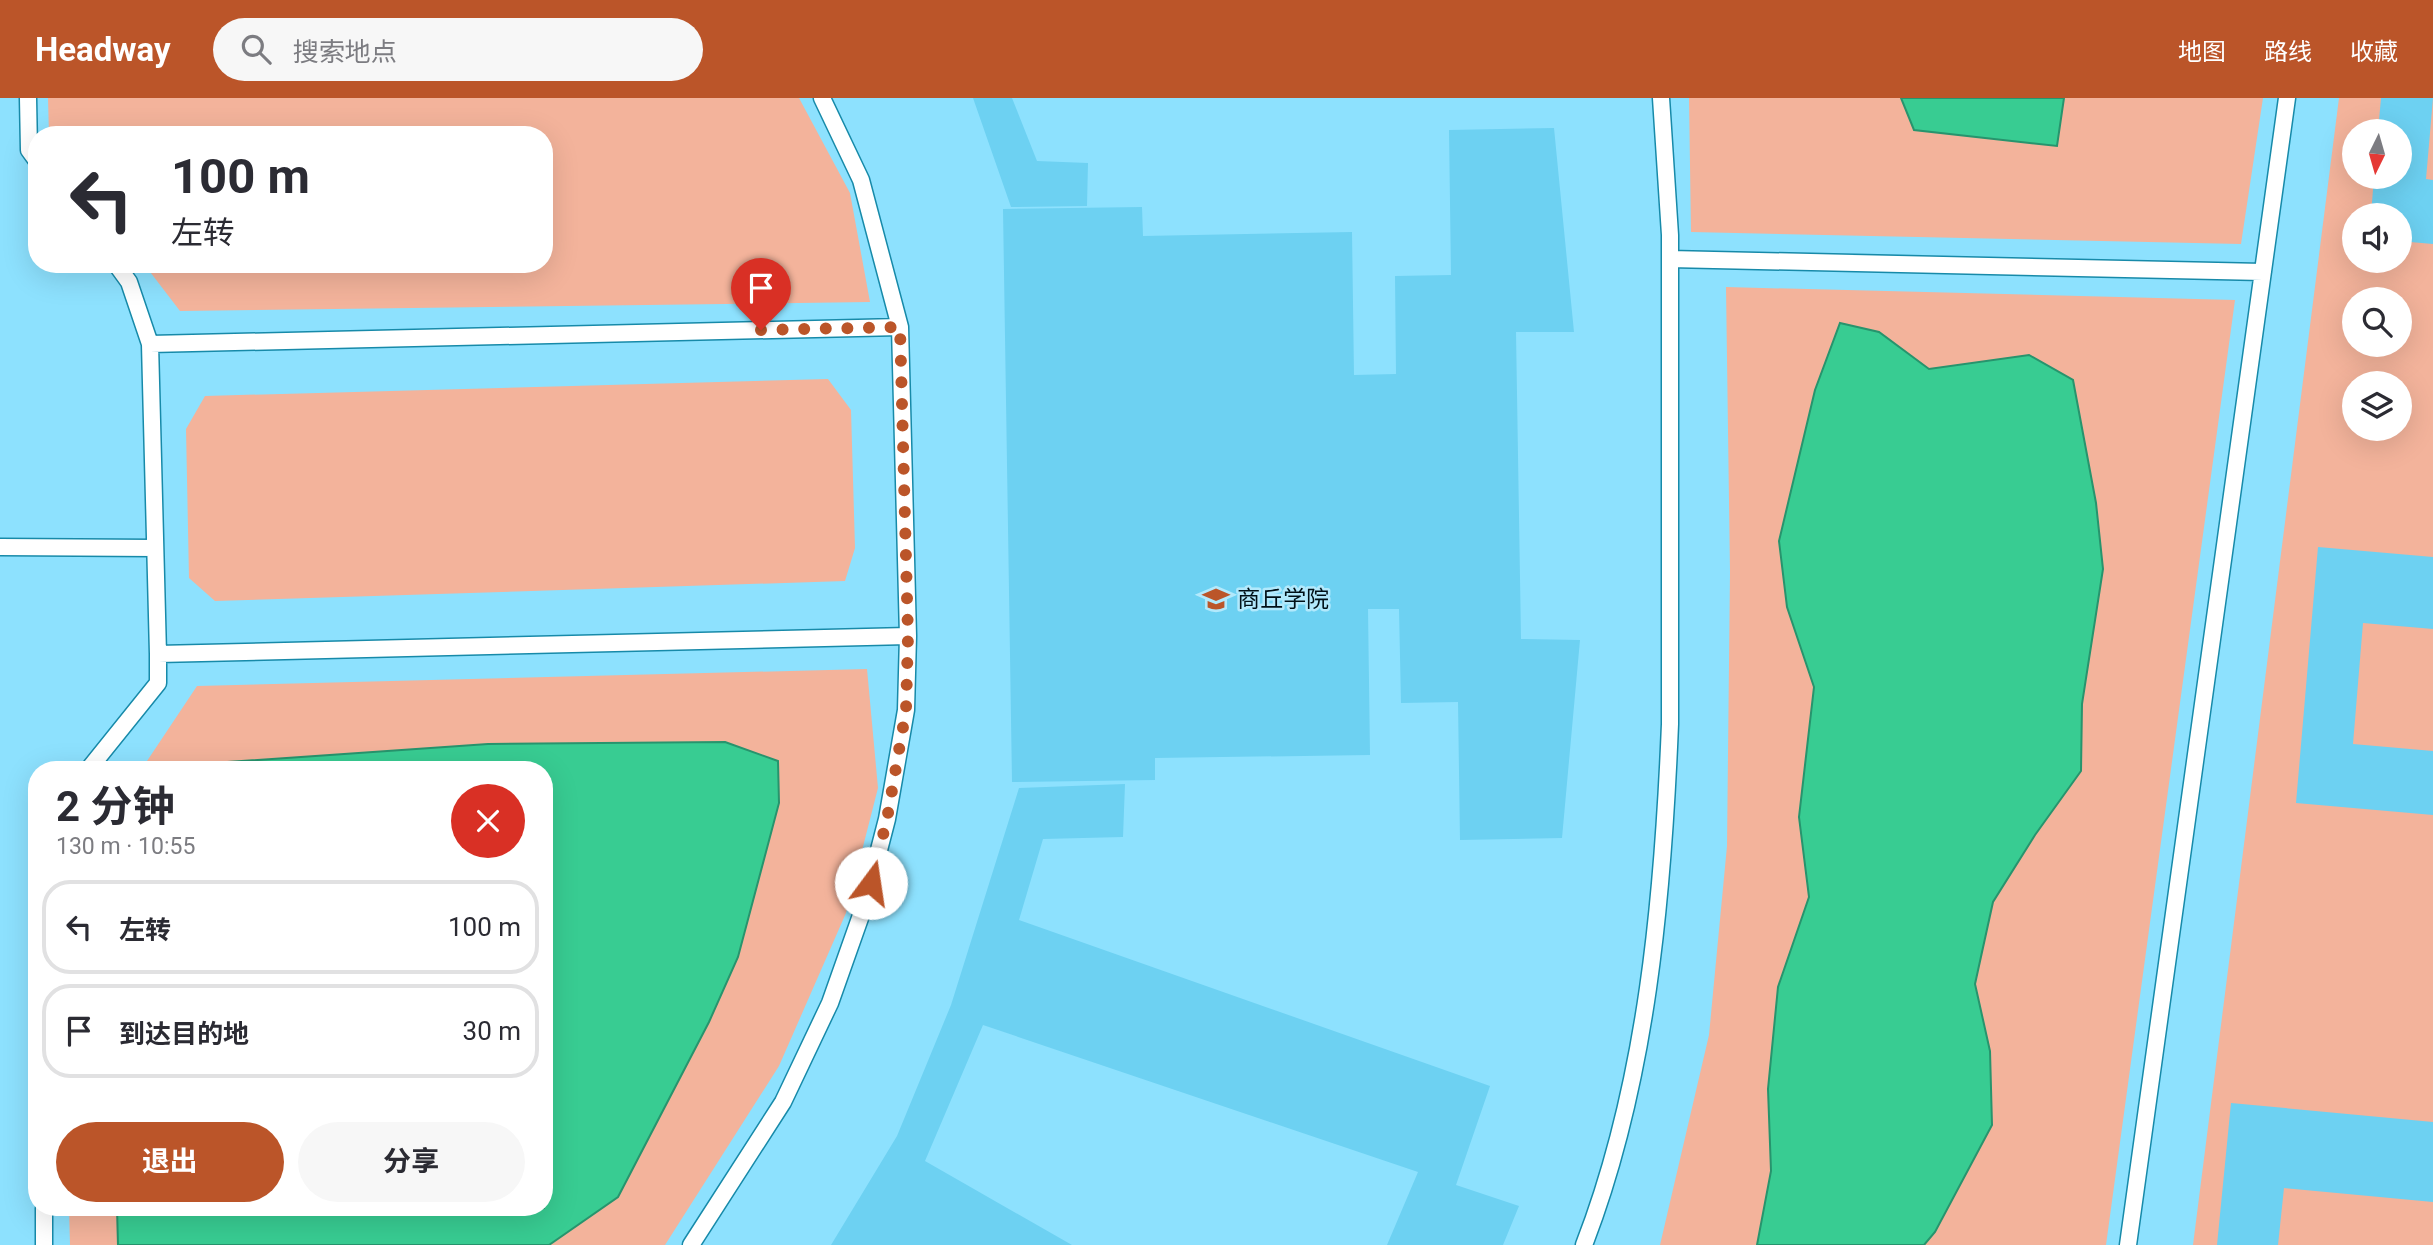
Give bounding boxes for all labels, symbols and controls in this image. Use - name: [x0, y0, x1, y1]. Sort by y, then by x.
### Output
- search box: [213, 18, 703, 81]
- text: Headway: [35, 30, 171, 69]
- icon: search: [237, 30, 275, 68]
- text: 搜索地点: [293, 37, 397, 67]
- text: 地图: [2178, 38, 2226, 66]
- text: 路线: [2264, 38, 2312, 66]
- text: 收藏: [2350, 38, 2398, 66]
- north arrow: [2342, 119, 2412, 189]
- map controls: [2342, 119, 2412, 441]
- text: 100 m: [171, 148, 310, 205]
- icon: left: [56, 154, 147, 245]
- button: sound: [2342, 203, 2412, 273]
- text: 左转: [171, 214, 235, 252]
- pin: [731, 258, 791, 330]
- icon: arrive: [742, 269, 780, 307]
- button: search: [2342, 287, 2412, 357]
- button: layers: [2342, 371, 2412, 441]
- school or university icon: 商丘学院: [1201, 584, 1231, 614]
- place label: 商丘学院: [1237, 586, 1329, 613]
- text: 2 分钟: [56, 782, 175, 831]
- button: close: [451, 784, 525, 858]
- text: 130 m · 10:55: [56, 833, 195, 860]
- position arrow: [834, 846, 908, 920]
- icon: left: [60, 908, 98, 946]
- text: 100 m: [448, 912, 521, 942]
- text: 左转: [119, 915, 171, 945]
- icon: arrive: [60, 1012, 98, 1050]
- text: 30 m: [463, 1016, 521, 1046]
- text: 到达目的地: [119, 1019, 249, 1049]
- button: 退出: [56, 1122, 284, 1202]
- button: 分享: [298, 1122, 525, 1202]

